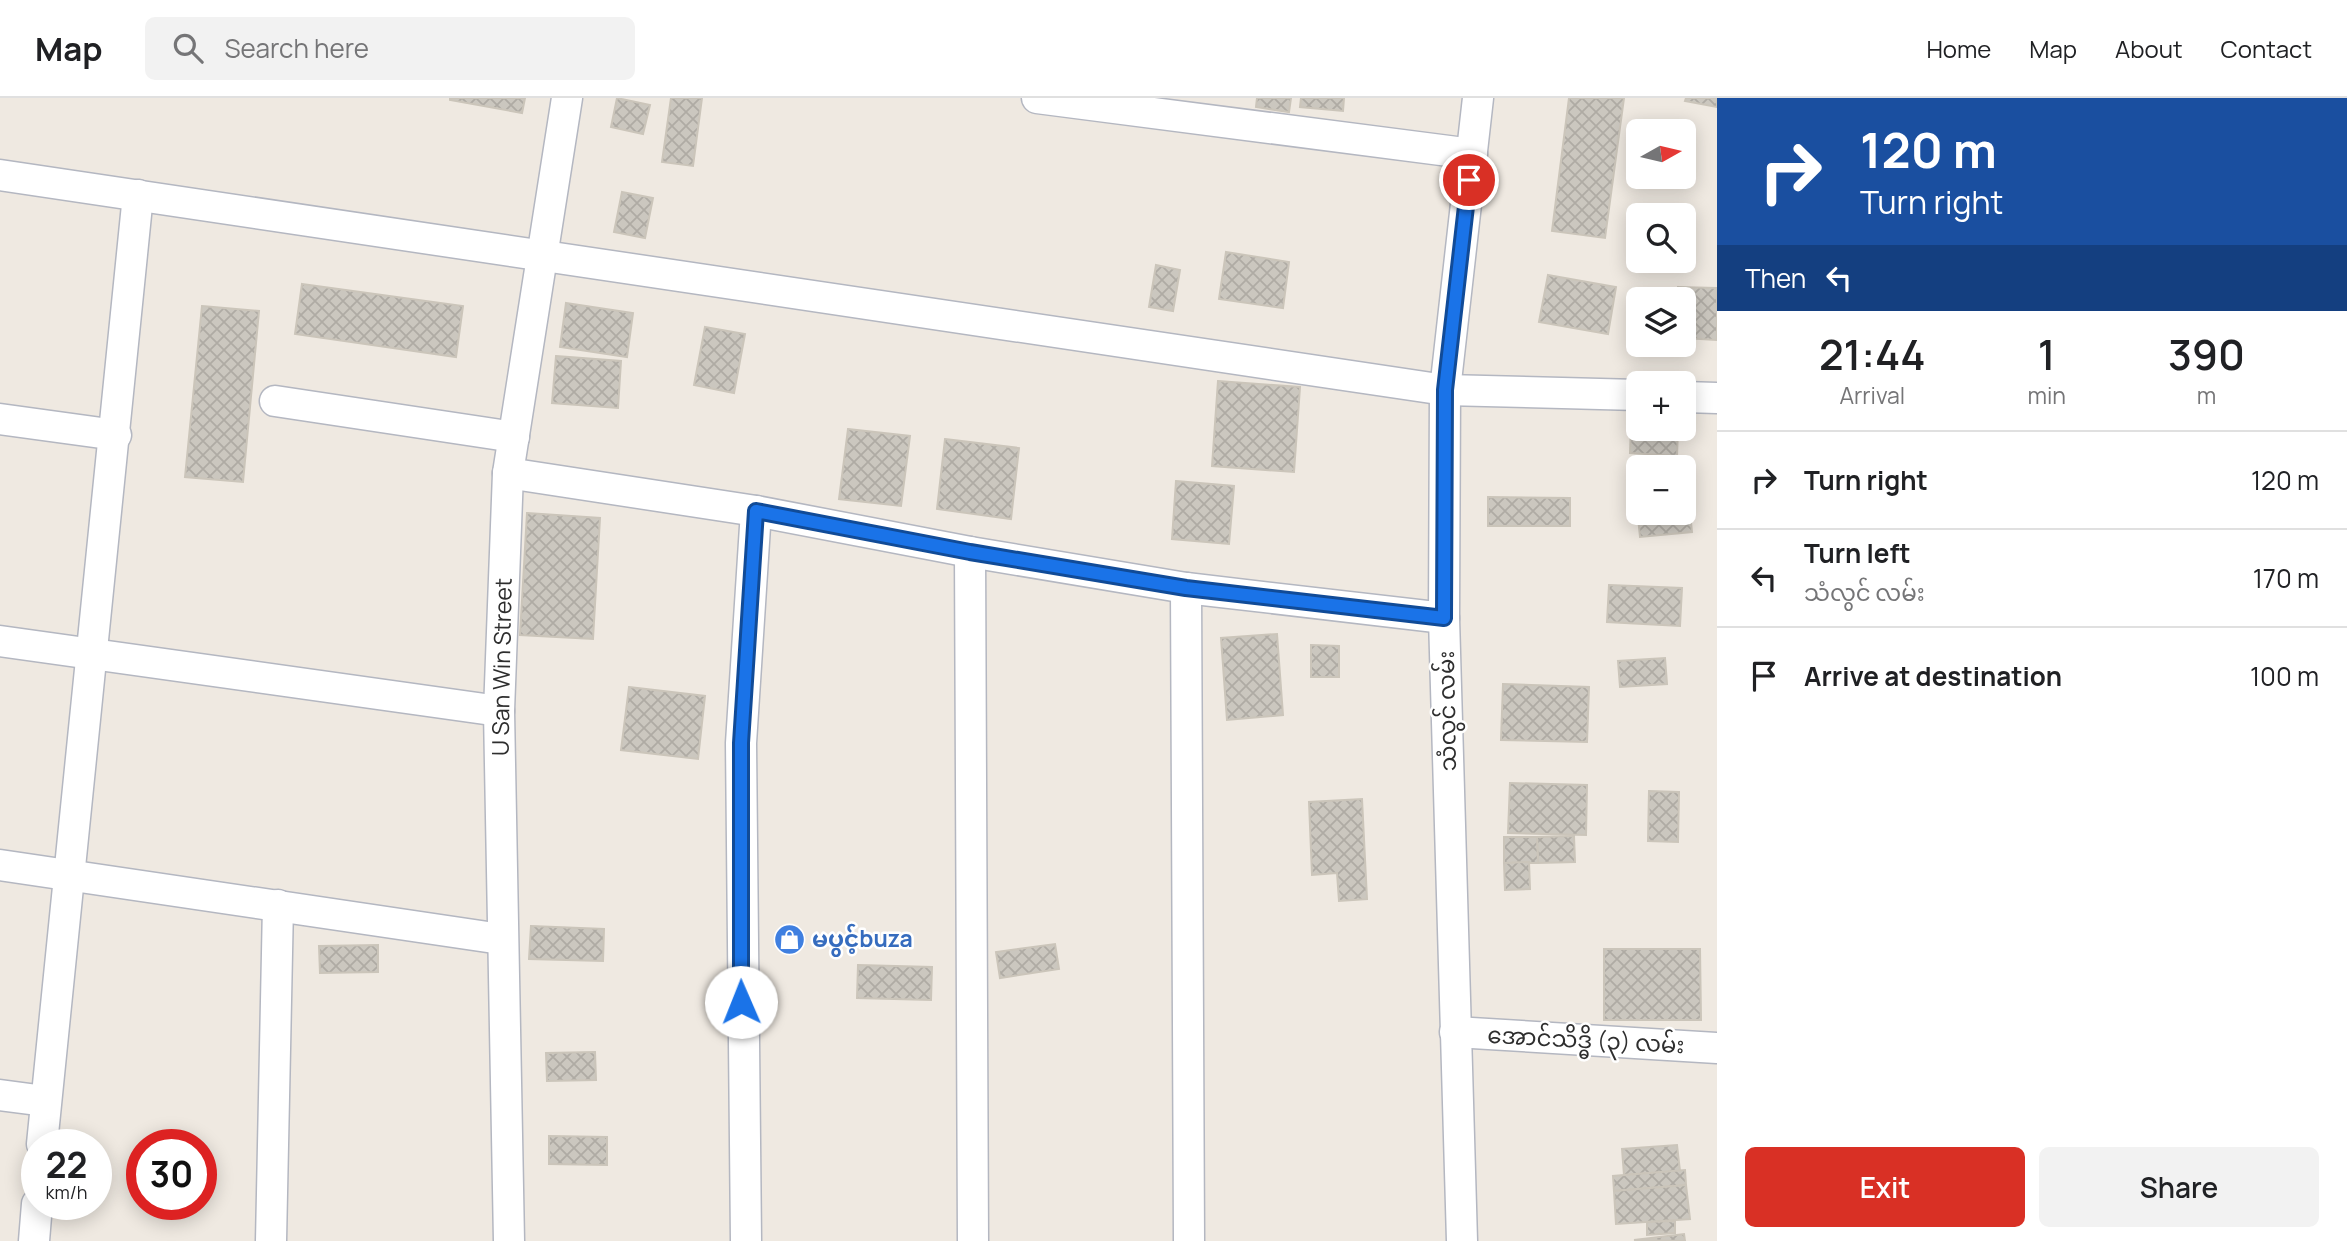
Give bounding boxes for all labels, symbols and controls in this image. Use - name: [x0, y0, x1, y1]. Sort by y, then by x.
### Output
- search box: [145, 17, 635, 80]
- text: Map: [35, 26, 103, 71]
- icon: search: [169, 29, 207, 67]
- text: Search here: [225, 30, 369, 66]
- text: Home: [1926, 32, 1991, 65]
- text: Map: [2029, 32, 2077, 65]
- text: About: [2115, 32, 2183, 65]
- text: Contact: [2221, 32, 2312, 65]
- text: 120 m: [1860, 116, 1997, 183]
- north arrow: [1626, 119, 1696, 189]
- map controls: [1626, 119, 1696, 525]
- icon: right: [1745, 126, 1836, 217]
- pin: [1439, 150, 1499, 210]
- icon: arrive: [1450, 161, 1488, 199]
- text: Turn right: [1860, 180, 2003, 224]
- button: search: [1626, 203, 1696, 273]
- icon: left: [1820, 259, 1858, 297]
- text: Then: [1745, 260, 1806, 296]
- button: layers: [1626, 287, 1696, 357]
- text: 21:44: [1819, 325, 1926, 383]
- text: 1: [2038, 325, 2056, 383]
- text: 390: [2168, 325, 2245, 383]
- button: +: [1626, 371, 1696, 441]
- text: Arrival: [1839, 379, 1905, 411]
- text: min: [2027, 379, 2066, 411]
- text: m: [2197, 379, 2216, 411]
- button: −: [1626, 455, 1696, 525]
- icon: right: [1745, 461, 1783, 499]
- text: Turn right: [1804, 462, 1928, 498]
- text: 120 m: [2251, 462, 2319, 498]
- text: Turn left: [1804, 535, 1911, 571]
- icon: left: [1745, 559, 1783, 597]
- text: 170 m: [2253, 560, 2319, 596]
- text: သံလွင် လမ်း: [1804, 576, 1925, 608]
- street label: U San Win Street: [483, 578, 519, 756]
- street label: သံလွင် လမ်း: [1429, 650, 1466, 772]
- icon: arrive: [1745, 657, 1783, 695]
- text: Arrive at destination: [1804, 658, 2062, 694]
- text: 100 m: [2250, 658, 2319, 694]
- shop icon: မပွင့်buza: [772, 922, 806, 956]
- place label: မပွင့်buza: [812, 922, 913, 957]
- position arrow: [704, 965, 778, 1039]
- street label: အောင်သိဒ္ဓိ (၃) လမ်း: [1486, 1018, 1685, 1065]
- speed limit sign: 30: [126, 1129, 217, 1220]
- text: 22: [46, 1141, 87, 1189]
- button: Exit: [1745, 1147, 2025, 1227]
- button: Share: [2039, 1147, 2319, 1227]
- text: km/h: [46, 1180, 87, 1204]

